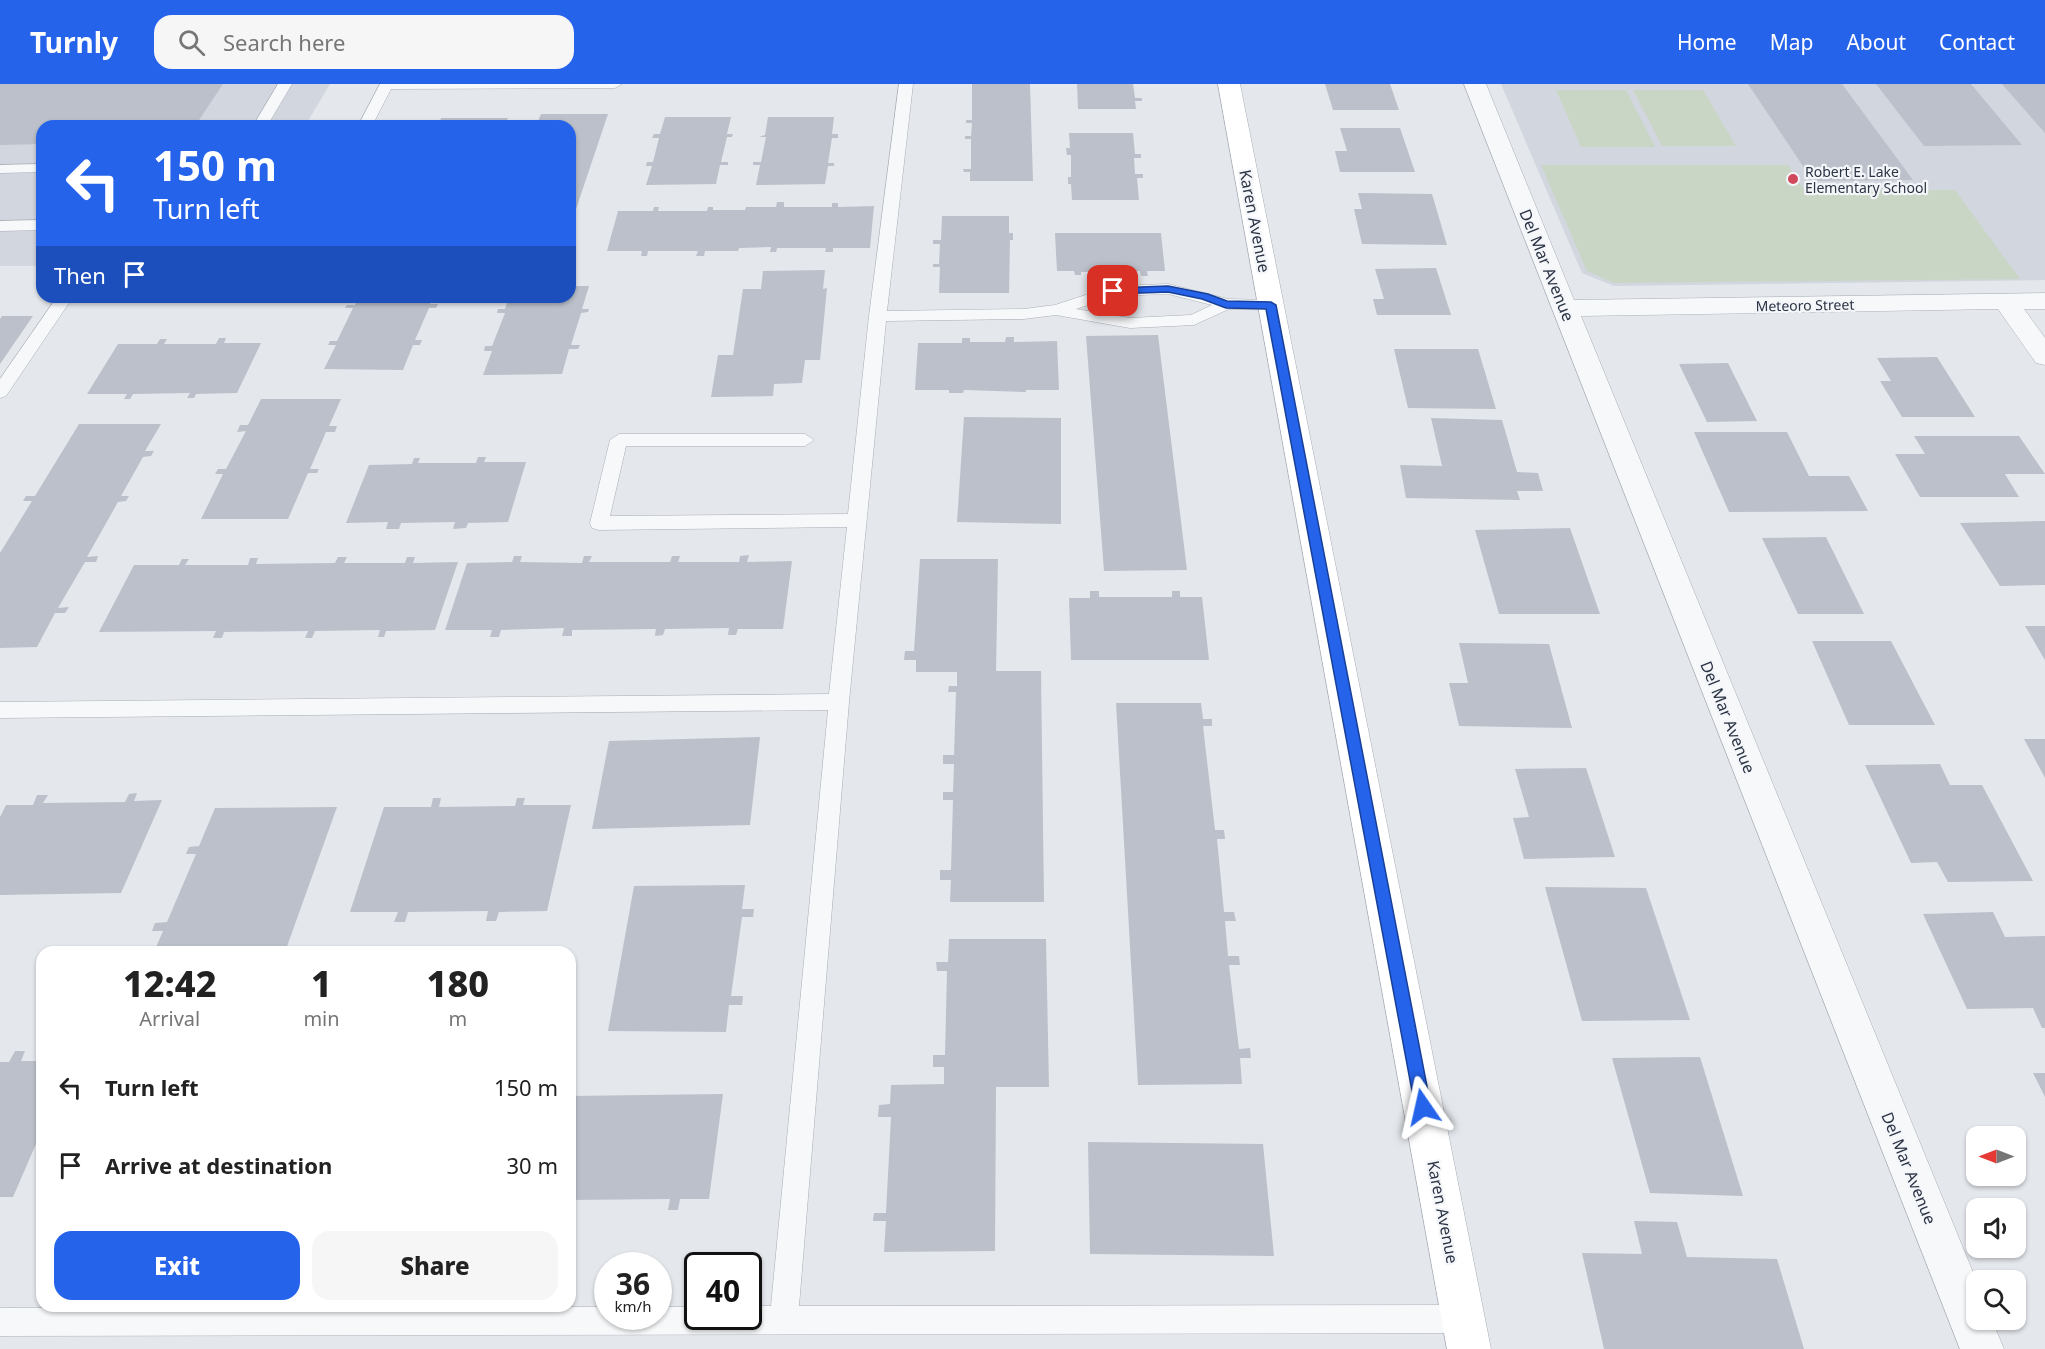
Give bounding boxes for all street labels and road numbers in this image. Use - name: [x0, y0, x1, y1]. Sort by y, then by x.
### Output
- street label: Karen Avenue: [1234, 168, 1276, 274]
- street label: Del Mar Avenue: [1514, 206, 1580, 324]
- street label: Meteoro Street: [1755, 295, 1855, 315]
- street label: Del Mar Avenue: [1695, 658, 1761, 776]
- street label: Del Mar Avenue: [1876, 1109, 1942, 1227]
- street label: Karen Avenue: [1422, 1159, 1464, 1265]

